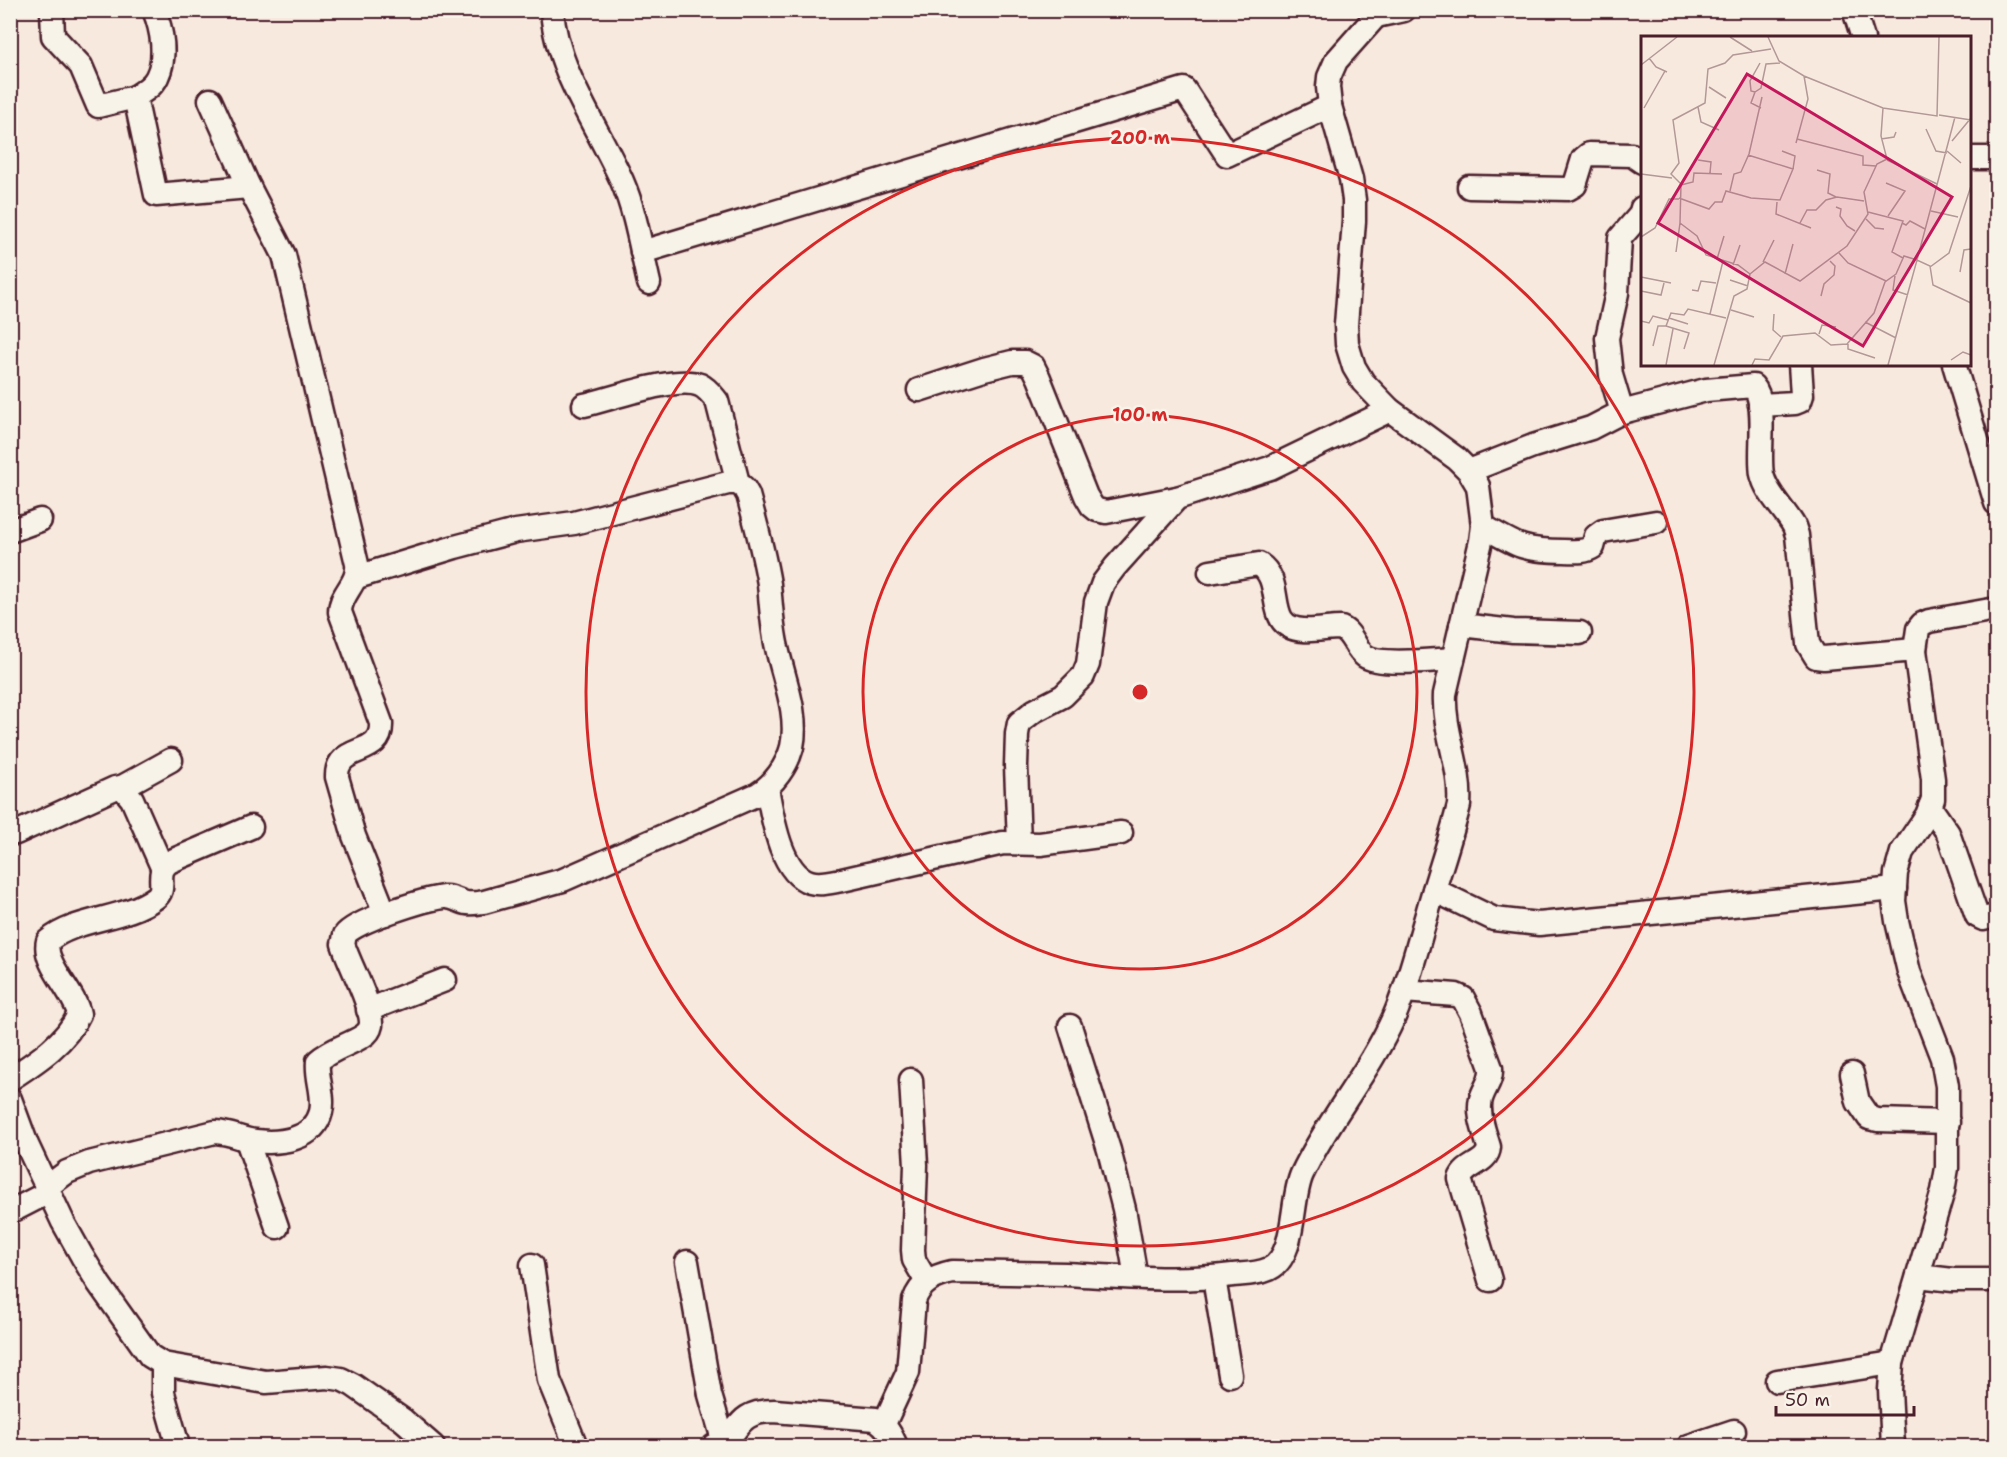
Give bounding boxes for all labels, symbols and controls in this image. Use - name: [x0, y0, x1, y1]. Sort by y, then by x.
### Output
- inset map: [1641, 36, 1971, 366]
- text: 200 m: [1110, 126, 1171, 150]
- text: 100 m: [1112, 403, 1168, 427]
- centre of rings: [1130, 682, 1150, 702]
- scale bar: [1776, 1379, 1914, 1417]
- text: 50 m: [1785, 1388, 1830, 1412]

